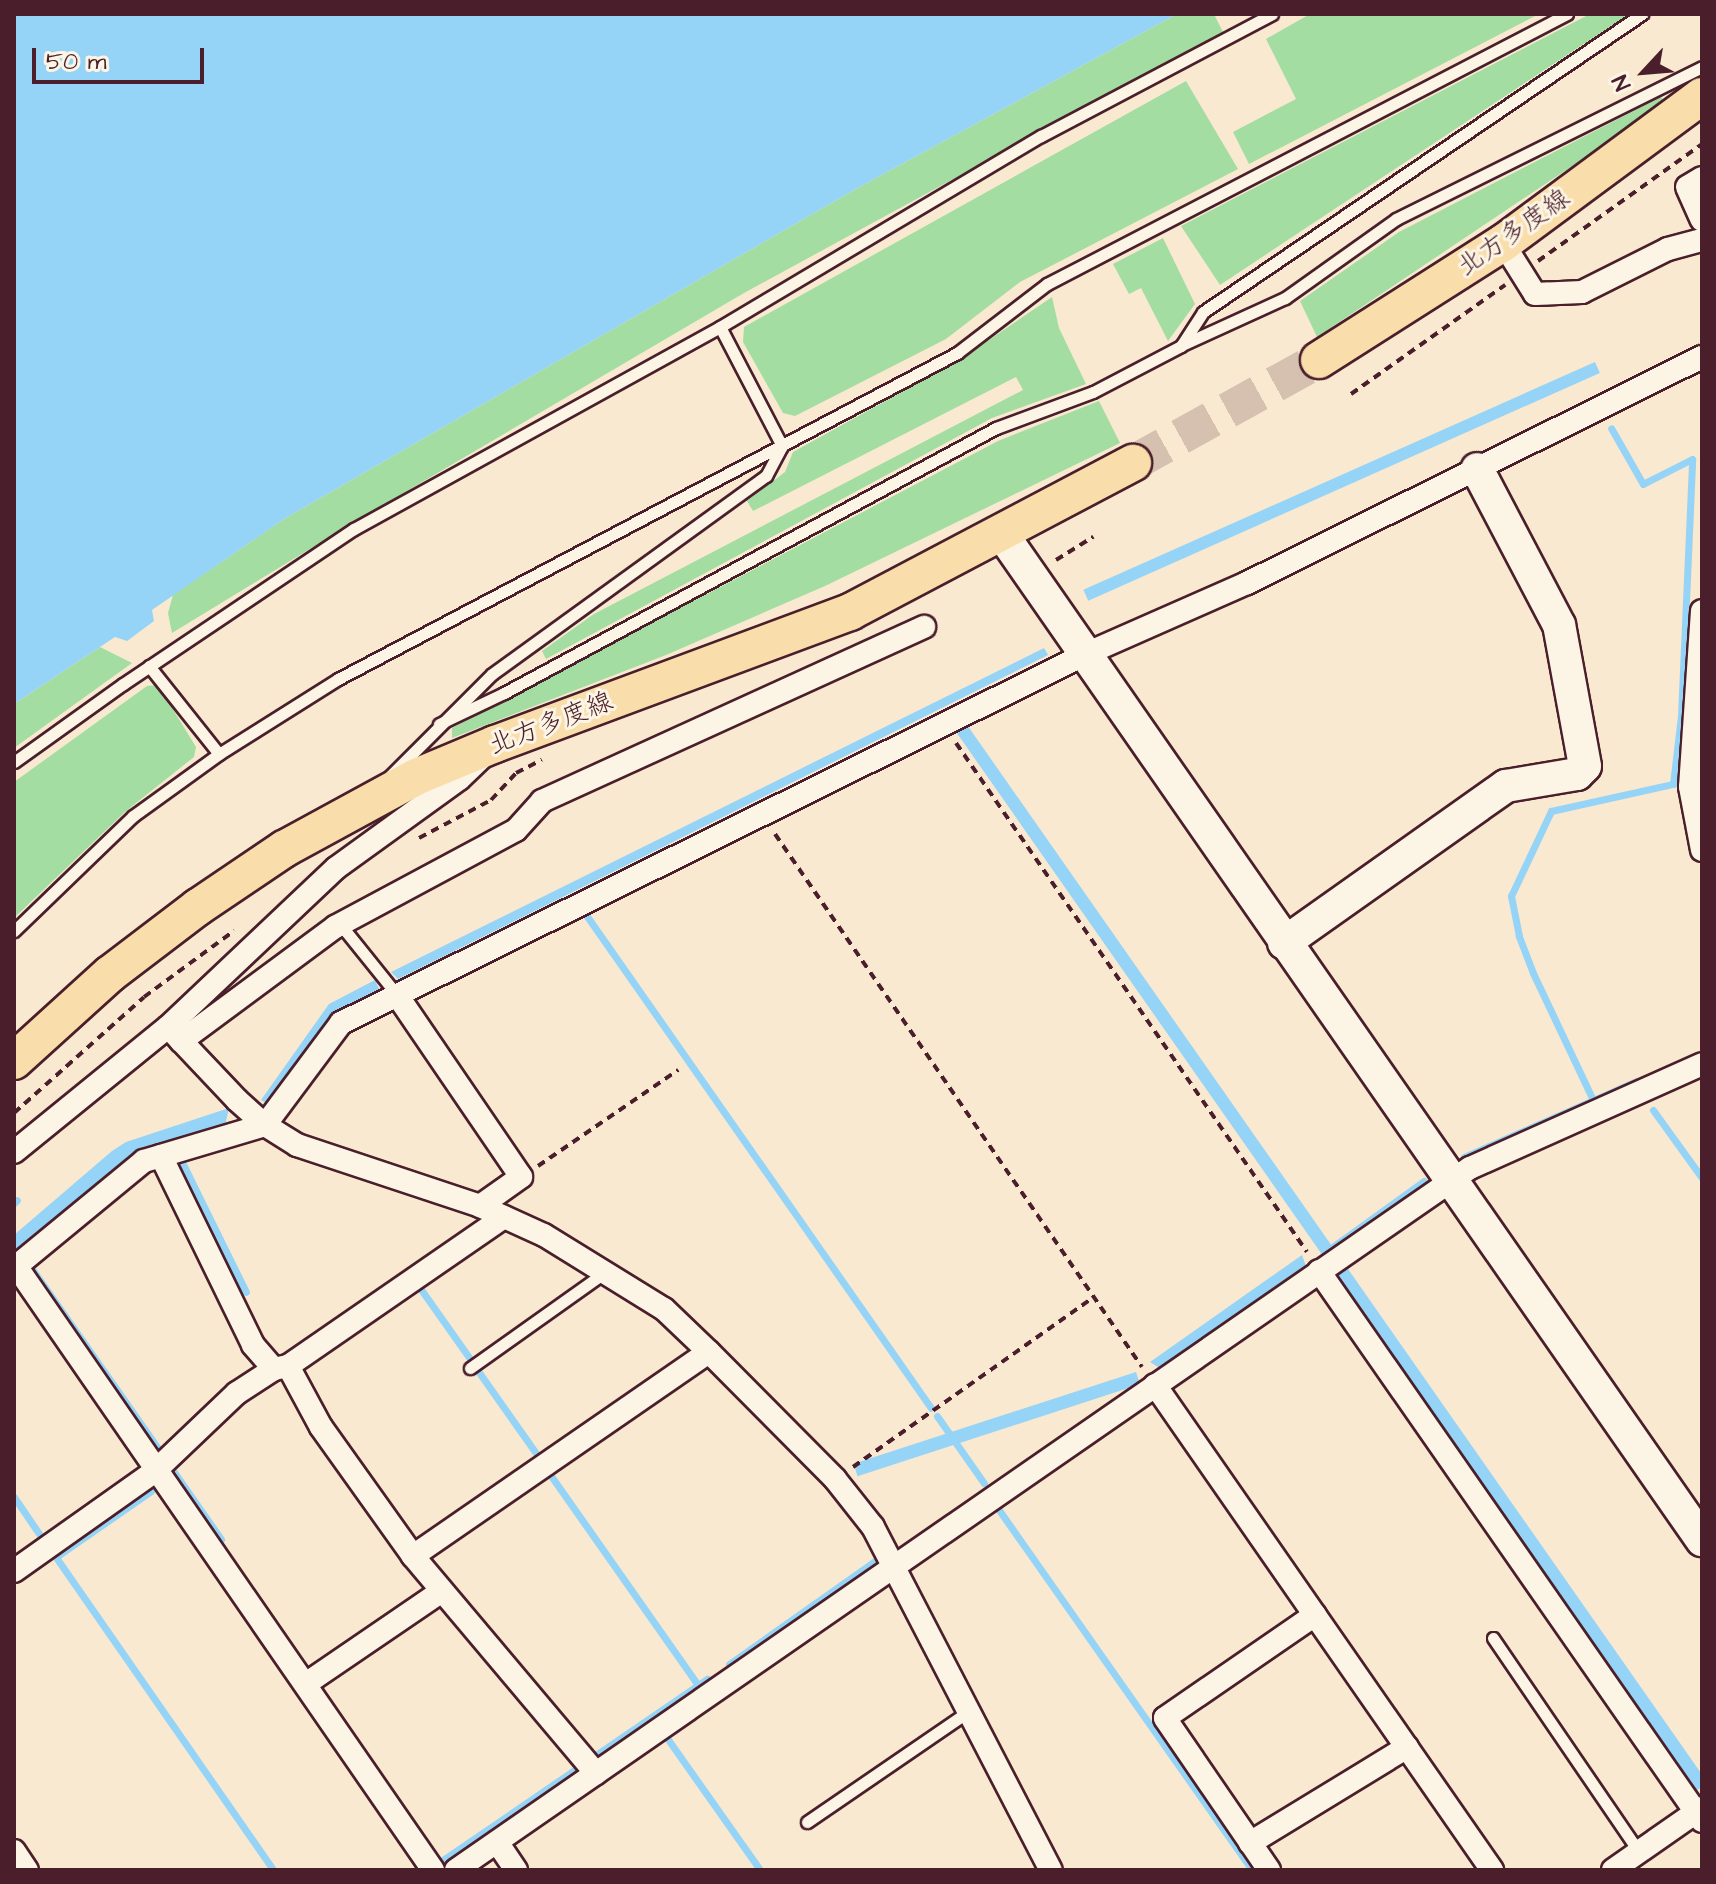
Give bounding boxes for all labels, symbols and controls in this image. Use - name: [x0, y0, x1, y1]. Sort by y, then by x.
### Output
- scale bar: [36, 32, 208, 82]
- north arrow: [1604, 32, 1684, 112]
- text: 50 m: [46, 45, 106, 79]
- text: N: [1605, 70, 1639, 96]
- street label: 北方多度線: [1452, 183, 1576, 283]
- street label: 北方多度線: [485, 686, 617, 762]

